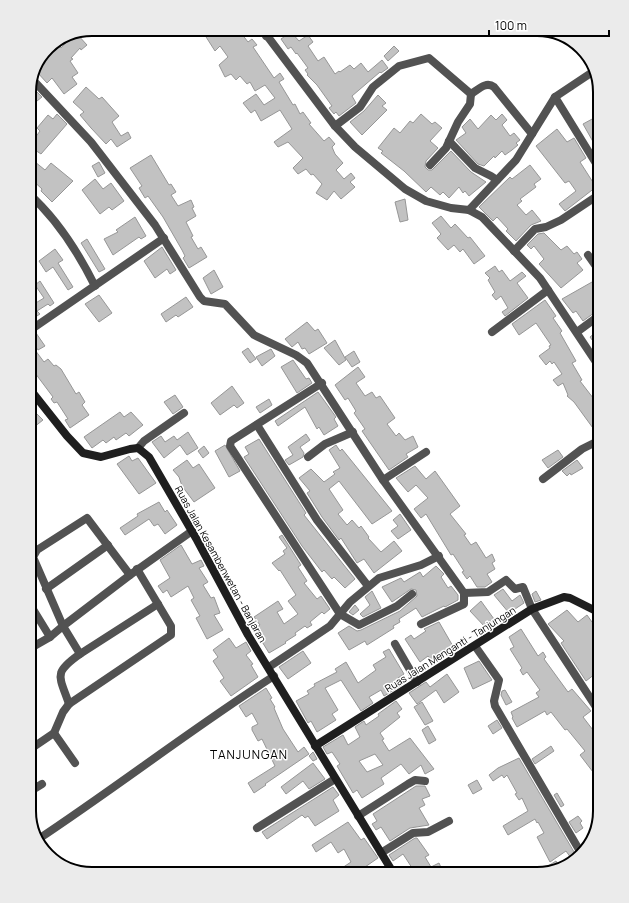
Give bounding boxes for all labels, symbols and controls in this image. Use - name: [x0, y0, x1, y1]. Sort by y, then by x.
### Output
- scale bar: [489, 12, 609, 38]
- text: 100 m: [495, 17, 527, 34]
- street label: Ruas Jalan Kesambenwetan - Banjaran: [172, 483, 270, 645]
- street label: Ruas Jalan Menganti - Tanjungan: [382, 603, 518, 695]
- district label: TANJUNGAN: [210, 746, 288, 763]

